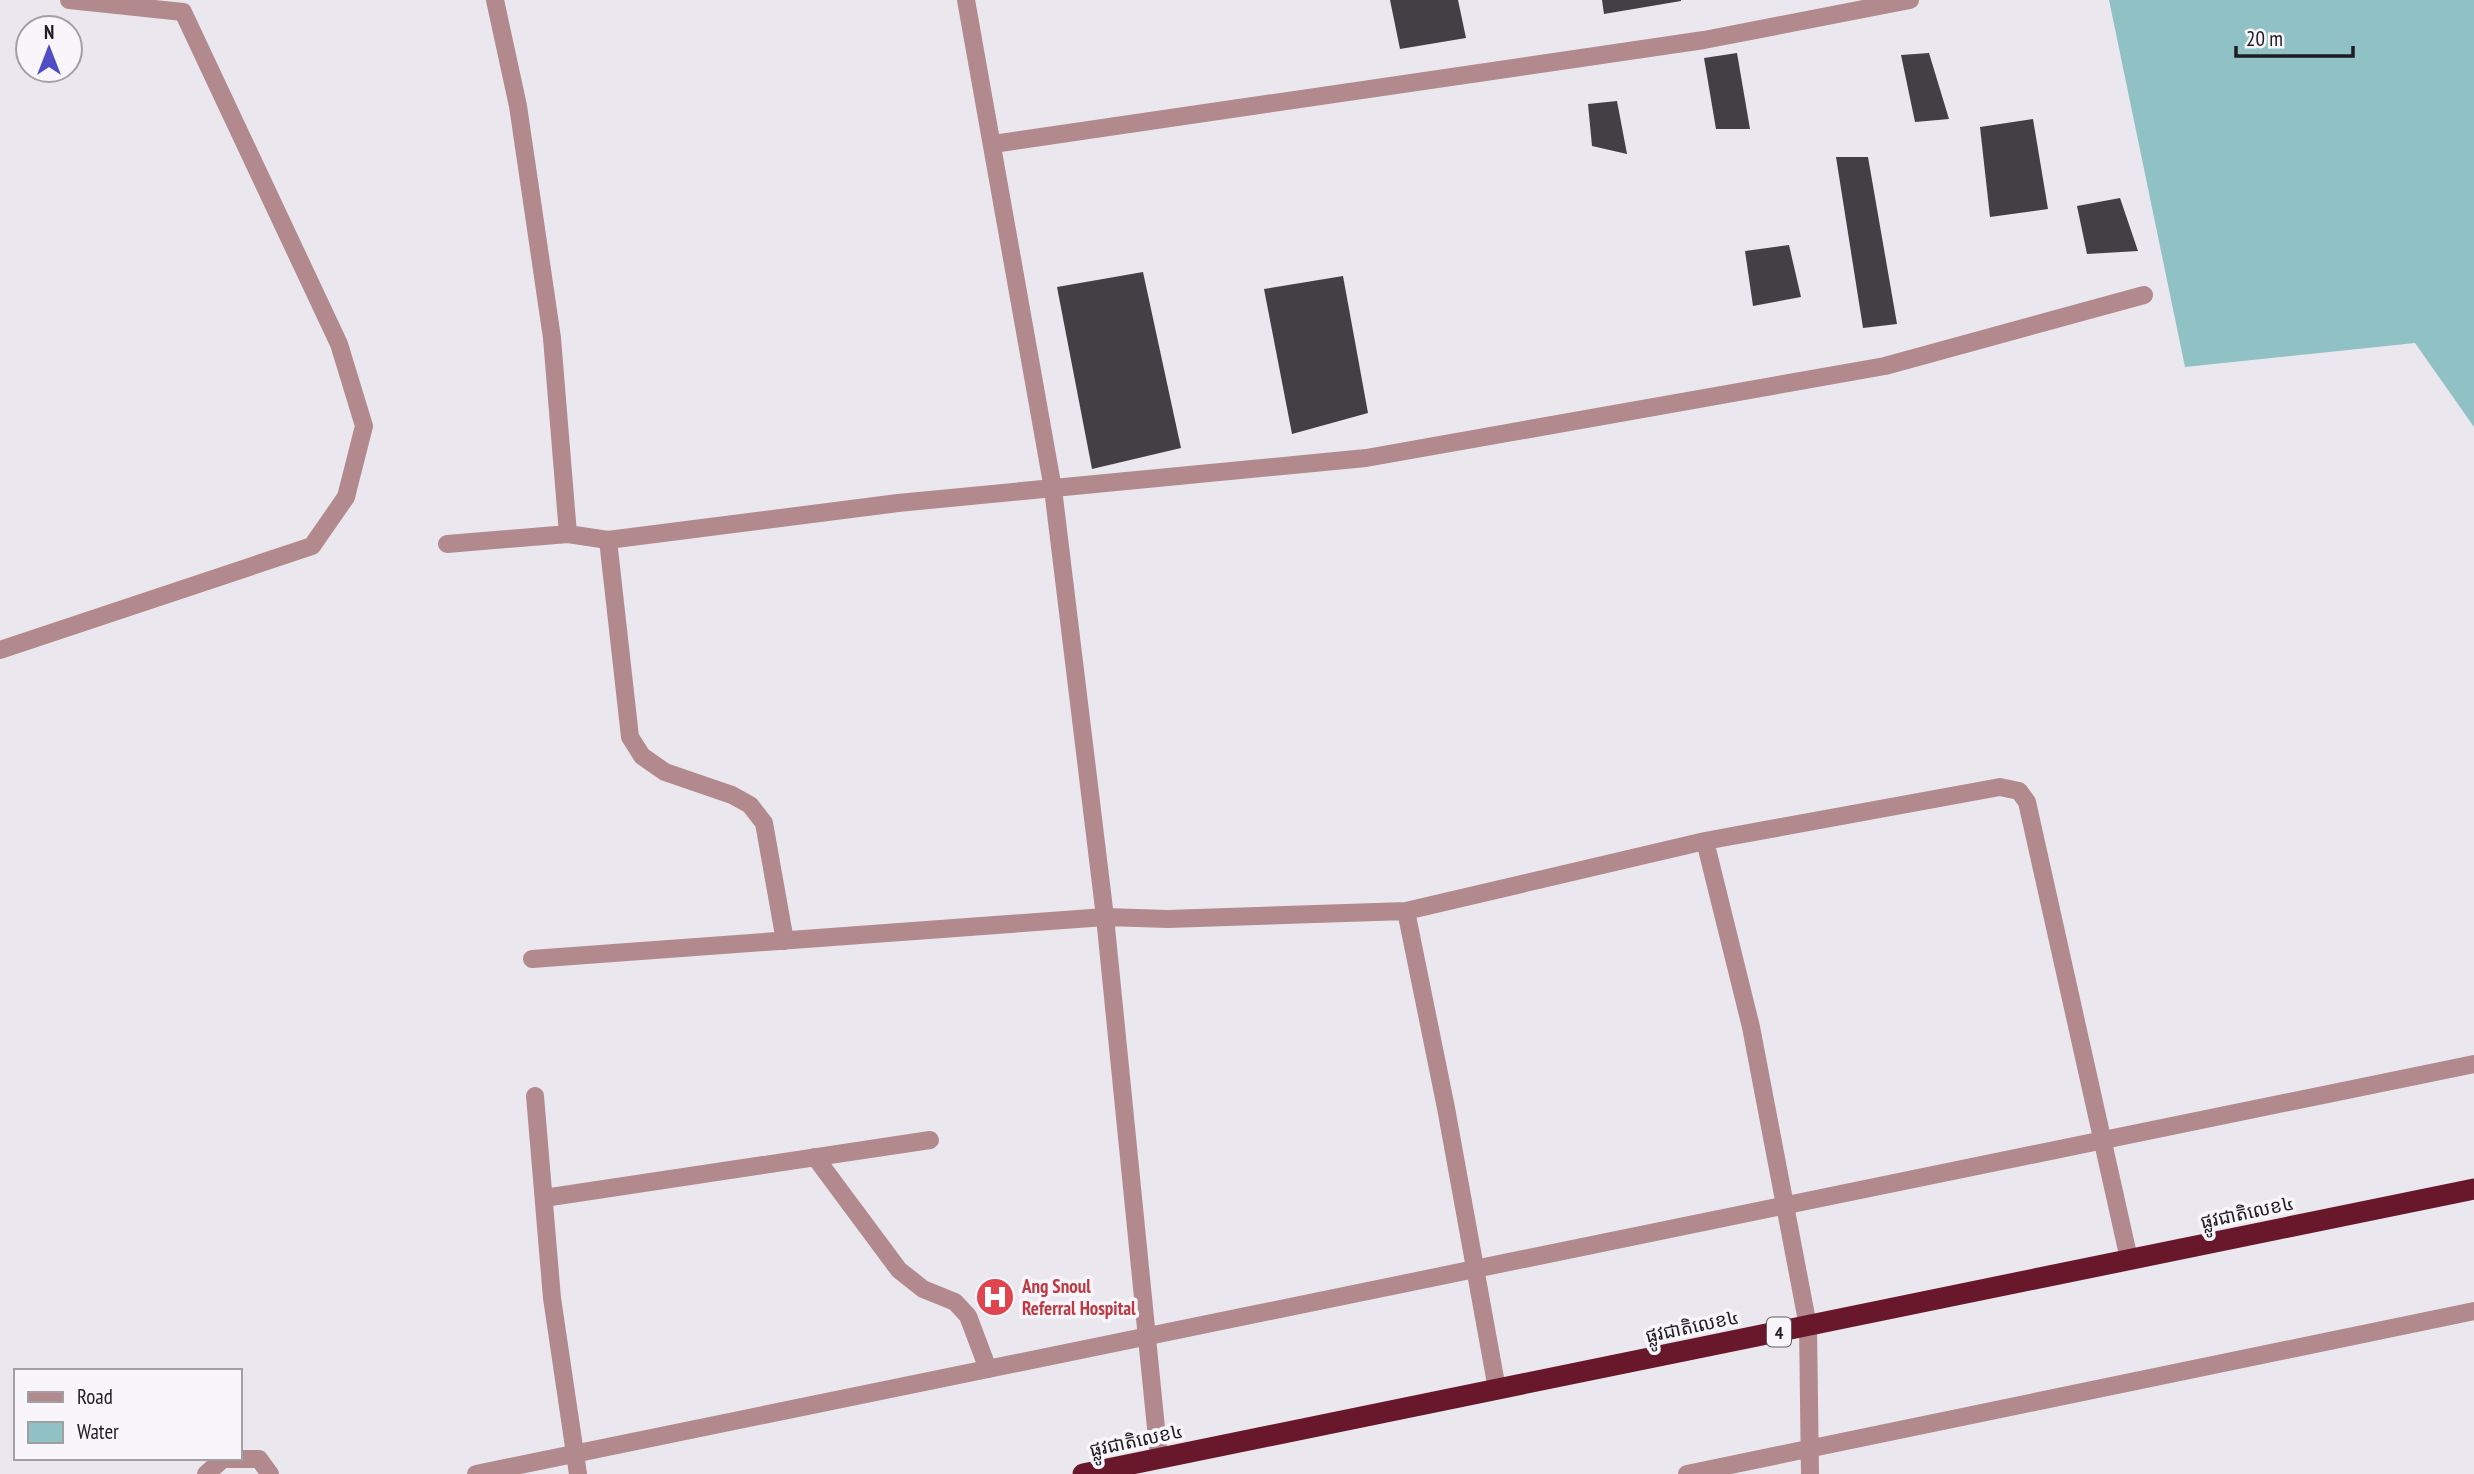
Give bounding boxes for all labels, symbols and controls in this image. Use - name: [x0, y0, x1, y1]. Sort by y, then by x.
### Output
- north arrow: [14, 14, 84, 84]
- scale bar: [2236, 14, 2353, 58]
- text: N: [44, 20, 54, 44]
- text: 20 m: [2246, 25, 2283, 52]
- street label: ផ្លូវជាតិលេខ៤: [2198, 1190, 2297, 1239]
- place label: Ang Snoul Referral Hospital: [1021, 1274, 1136, 1320]
- hospital icon: Ang Snoul Referral Hospital: [974, 1276, 1016, 1318]
- street label: ផ្លូវជាតិលេខ៤: [1643, 1304, 1742, 1353]
- road number: 4: [1767, 1317, 1791, 1346]
- legend: [14, 1369, 242, 1460]
- text: Road: [77, 1383, 113, 1410]
- text: Water: [77, 1418, 119, 1445]
- street label: ផ្លូវជាតិលេខ៤: [1087, 1418, 1186, 1467]

